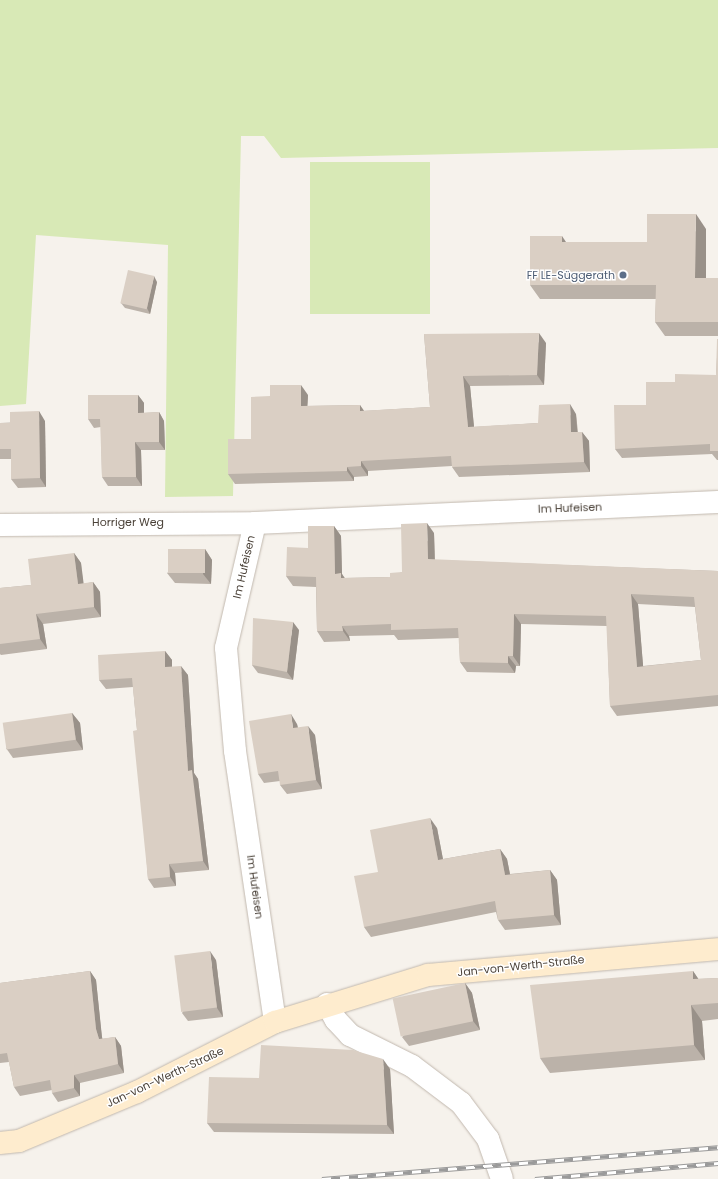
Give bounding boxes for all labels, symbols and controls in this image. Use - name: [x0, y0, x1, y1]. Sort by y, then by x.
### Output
- place label: FF LE-Süggerath: [527, 268, 615, 282]
- marker: FF LE-Süggerath: [618, 270, 628, 280]
- street label: Im Hufeisen: [538, 500, 602, 516]
- street label: Horriger Weg: [92, 515, 164, 529]
- street label: Im Hufeisen: [230, 534, 258, 600]
- street label: Im Hufeisen: [244, 854, 266, 920]
- street label: Jan-von-Werth-Straße: [457, 953, 585, 979]
- street label: Jan-von-Werth-Straße: [104, 1044, 226, 1110]

